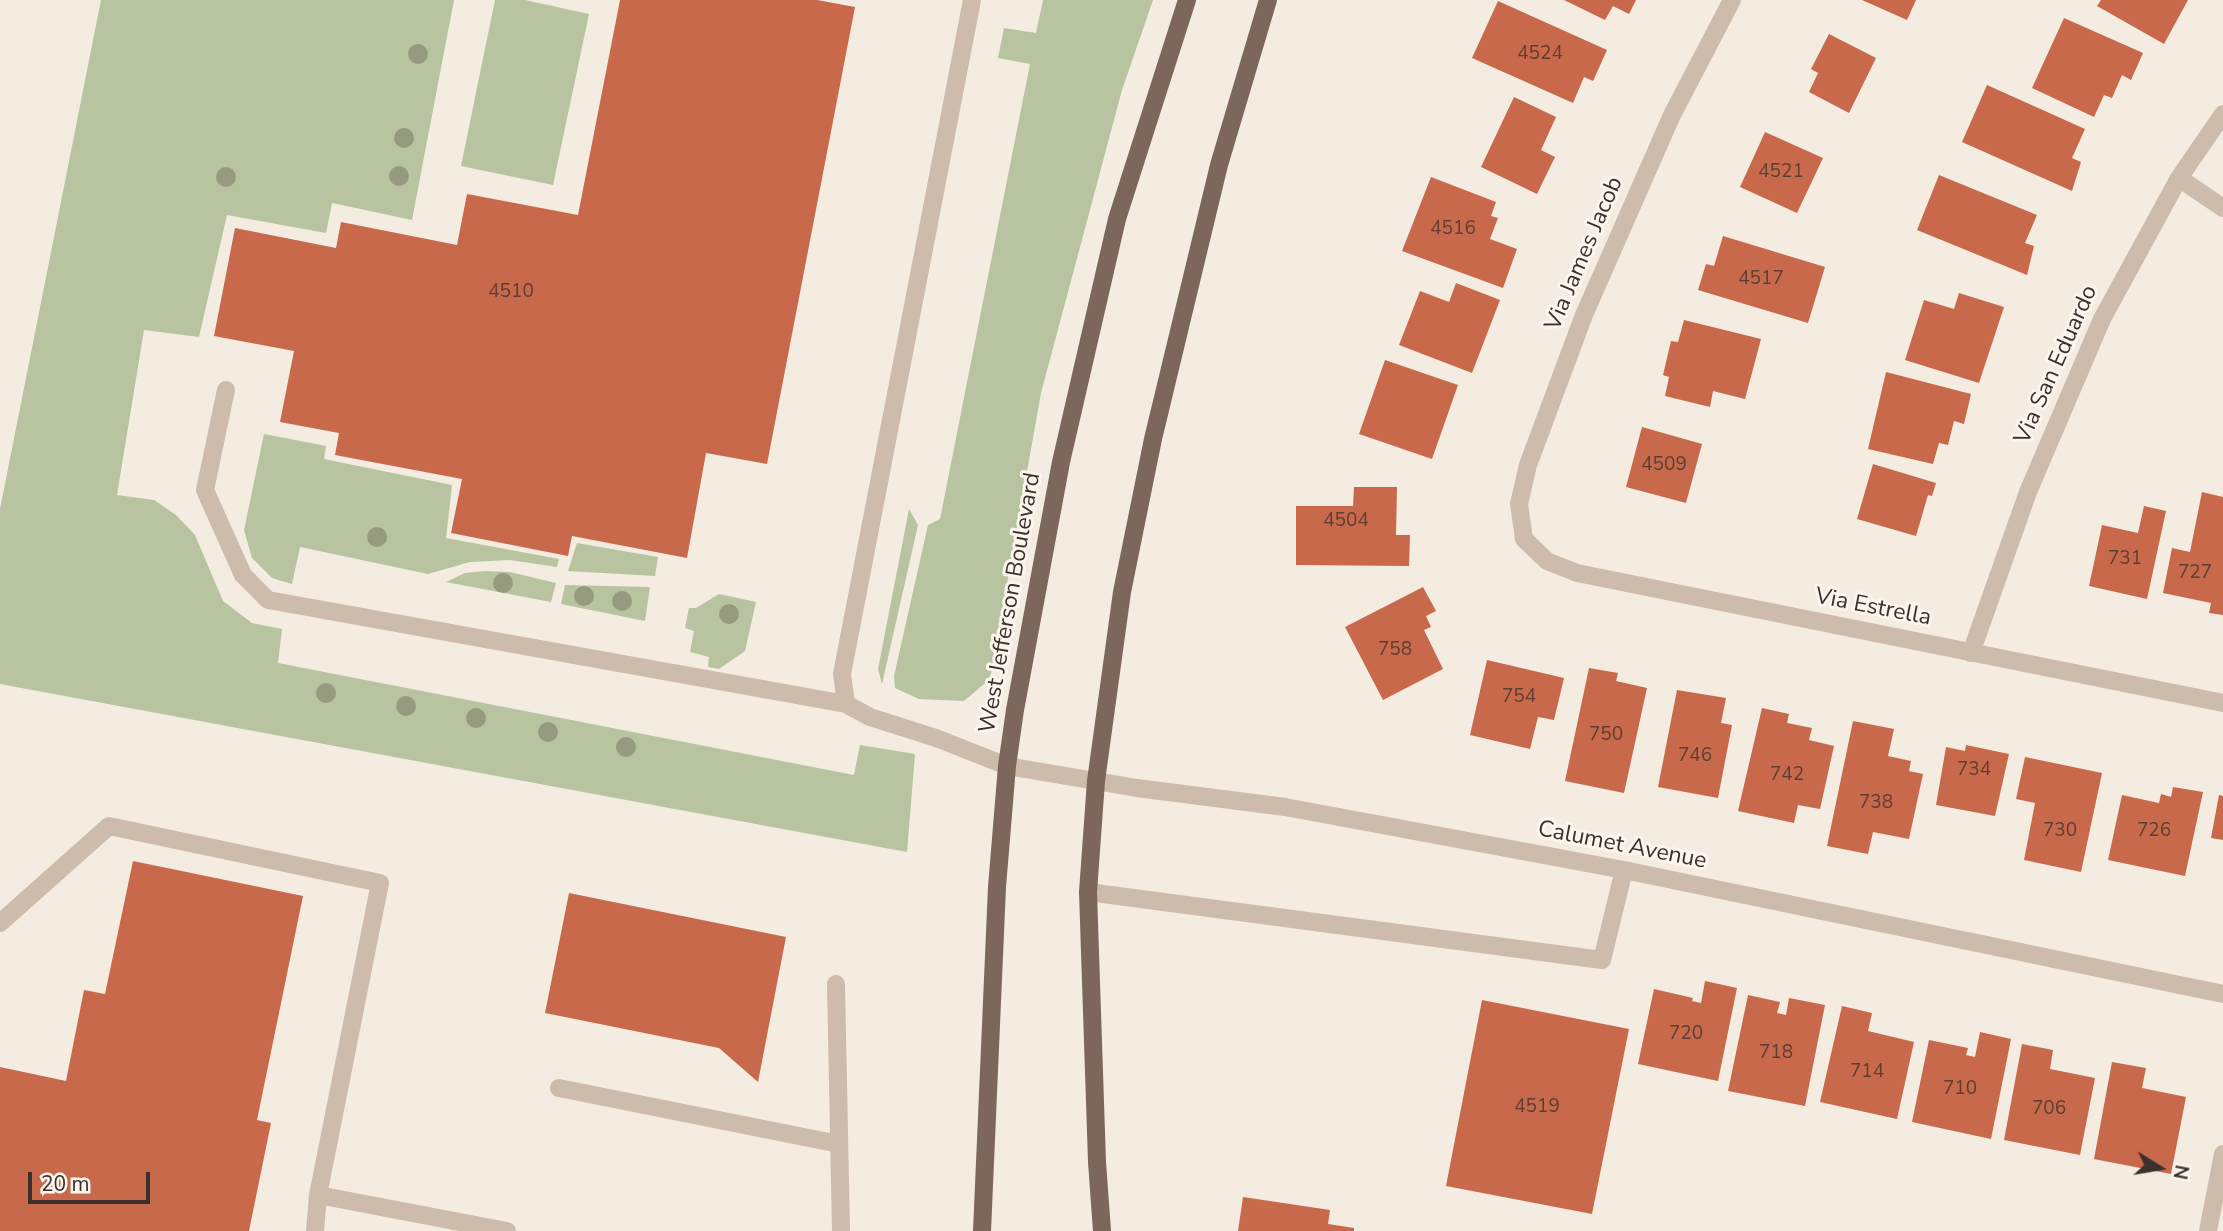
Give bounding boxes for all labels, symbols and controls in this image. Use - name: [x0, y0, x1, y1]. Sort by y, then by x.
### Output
- house number: 4524: [1517, 43, 1563, 65]
- house number: 4521: [1758, 161, 1804, 183]
- street label: Via James Jacob: [1540, 173, 1630, 335]
- house number: 4516: [1430, 218, 1476, 240]
- house number: 4517: [1738, 268, 1784, 290]
- house number: 4510: [488, 281, 534, 303]
- street label: Via San Eduardo: [2010, 281, 2104, 449]
- house number: 4509: [1641, 454, 1687, 476]
- street label: West Jefferson Boulevard: [974, 471, 1048, 735]
- house number: 4504: [1323, 510, 1369, 532]
- house number: 731: [2108, 548, 2142, 570]
- house number: 727: [2178, 562, 2212, 584]
- street label: Via Estrella: [1813, 583, 1933, 633]
- house number: 758: [1378, 639, 1412, 661]
- house number: 754: [1502, 686, 1536, 708]
- house number: 750: [1589, 724, 1623, 746]
- house number: 746: [1678, 745, 1712, 767]
- house number: 734: [1957, 759, 1991, 781]
- house number: 742: [1770, 764, 1804, 786]
- house number: 738: [1859, 792, 1893, 814]
- street label: Calumet Avenue: [1535, 816, 1709, 876]
- house number: 730: [2043, 820, 2077, 842]
- house number: 726: [2137, 820, 2171, 842]
- house number: 720: [1669, 1023, 1703, 1045]
- house number: 718: [1759, 1042, 1793, 1064]
- house number: 714: [1850, 1061, 1884, 1083]
- house number: 710: [1943, 1078, 1977, 1100]
- house number: 4519: [1514, 1096, 1560, 1118]
- house number: 706: [2032, 1098, 2066, 1120]
- north arrow: [2125, 1133, 2195, 1203]
- scale bar: [32, 1158, 154, 1202]
- text: N: [2166, 1163, 2195, 1181]
- text: 20 m: [41, 1170, 90, 1198]

